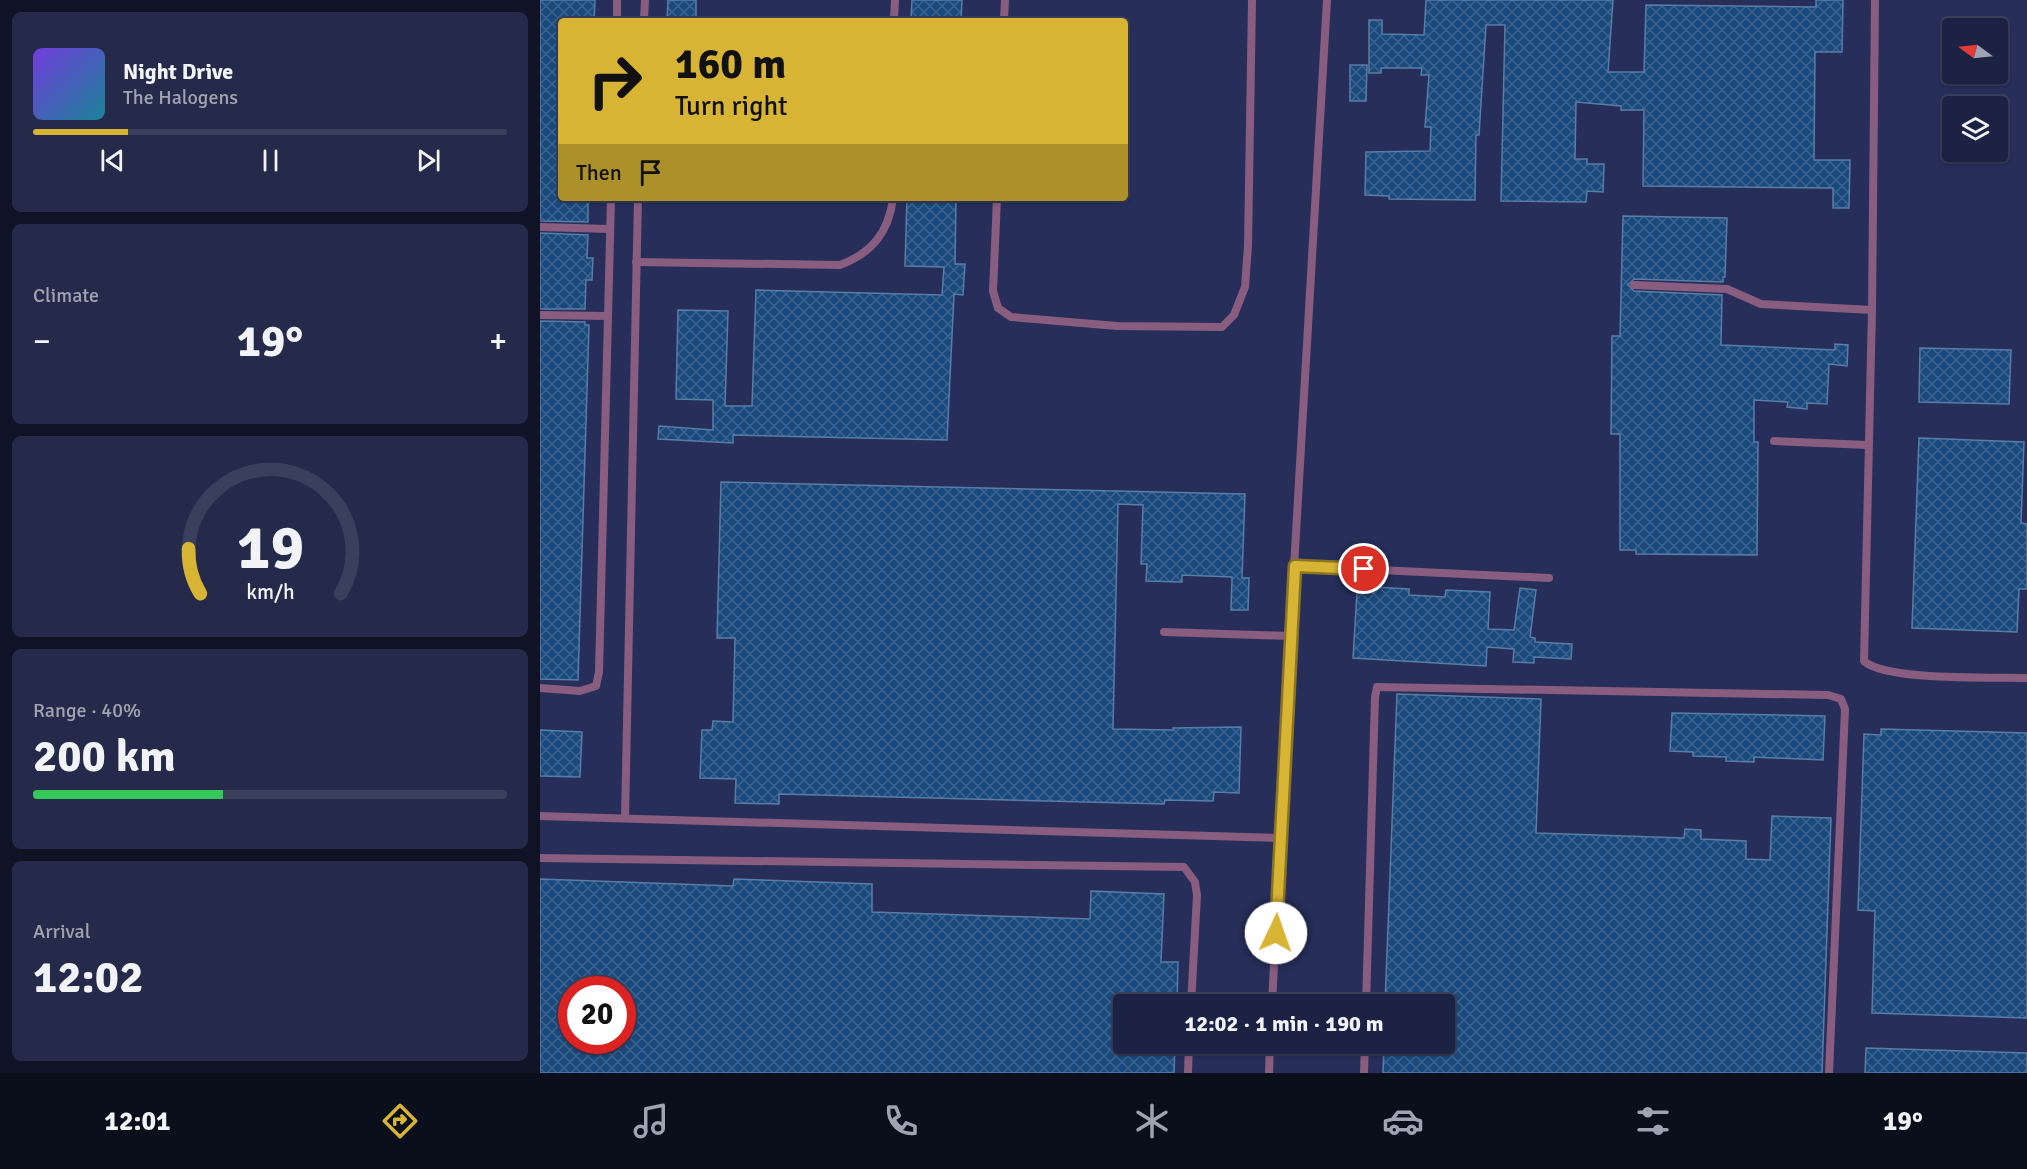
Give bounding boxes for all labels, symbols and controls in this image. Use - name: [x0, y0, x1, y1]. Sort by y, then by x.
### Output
- north arrow: [1942, 18, 2008, 84]
- map controls: [1942, 18, 2008, 162]
- text: 160 m: [675, 39, 786, 90]
- icon: right: [576, 42, 654, 120]
- text: Night Drive: [123, 58, 233, 85]
- text: The Halogens: [123, 85, 238, 110]
- text: Turn right: [675, 90, 788, 123]
- button: layers: [1942, 96, 2008, 162]
- icon: previous: [96, 144, 129, 177]
- icon: pause: [254, 144, 287, 177]
- icon: next: [412, 144, 445, 177]
- icon: arrive: [634, 156, 667, 189]
- text: Then: [576, 159, 622, 186]
- text: Climate: [33, 283, 99, 308]
- text: 19°: [237, 314, 303, 369]
- text: −: [33, 321, 51, 362]
- text: +: [489, 321, 507, 362]
- text: 19: [236, 509, 304, 586]
- pin: [1338, 543, 1389, 594]
- icon: arrive: [1347, 552, 1380, 585]
- text: km/h: [246, 579, 294, 605]
- text: Range · 40%: [33, 698, 141, 723]
- text: 200 km: [33, 729, 176, 784]
- position arrow: [1244, 901, 1308, 965]
- text: Arrival: [33, 919, 91, 944]
- text: 12:02: [33, 950, 143, 1005]
- speed limit sign: 20: [558, 976, 636, 1054]
- text: 12:02 · 1 min · 190 m: [1184, 1010, 1384, 1037]
- icon: directions: [379, 1100, 421, 1142]
- icon: music: [630, 1100, 672, 1142]
- icon: phone: [880, 1100, 922, 1142]
- icon: climate: [1131, 1100, 1173, 1142]
- icon: car: [1382, 1100, 1424, 1142]
- icon: filters: [1632, 1100, 1674, 1142]
- text: 12:01: [104, 1105, 171, 1138]
- text: 19°: [1883, 1105, 1923, 1138]

